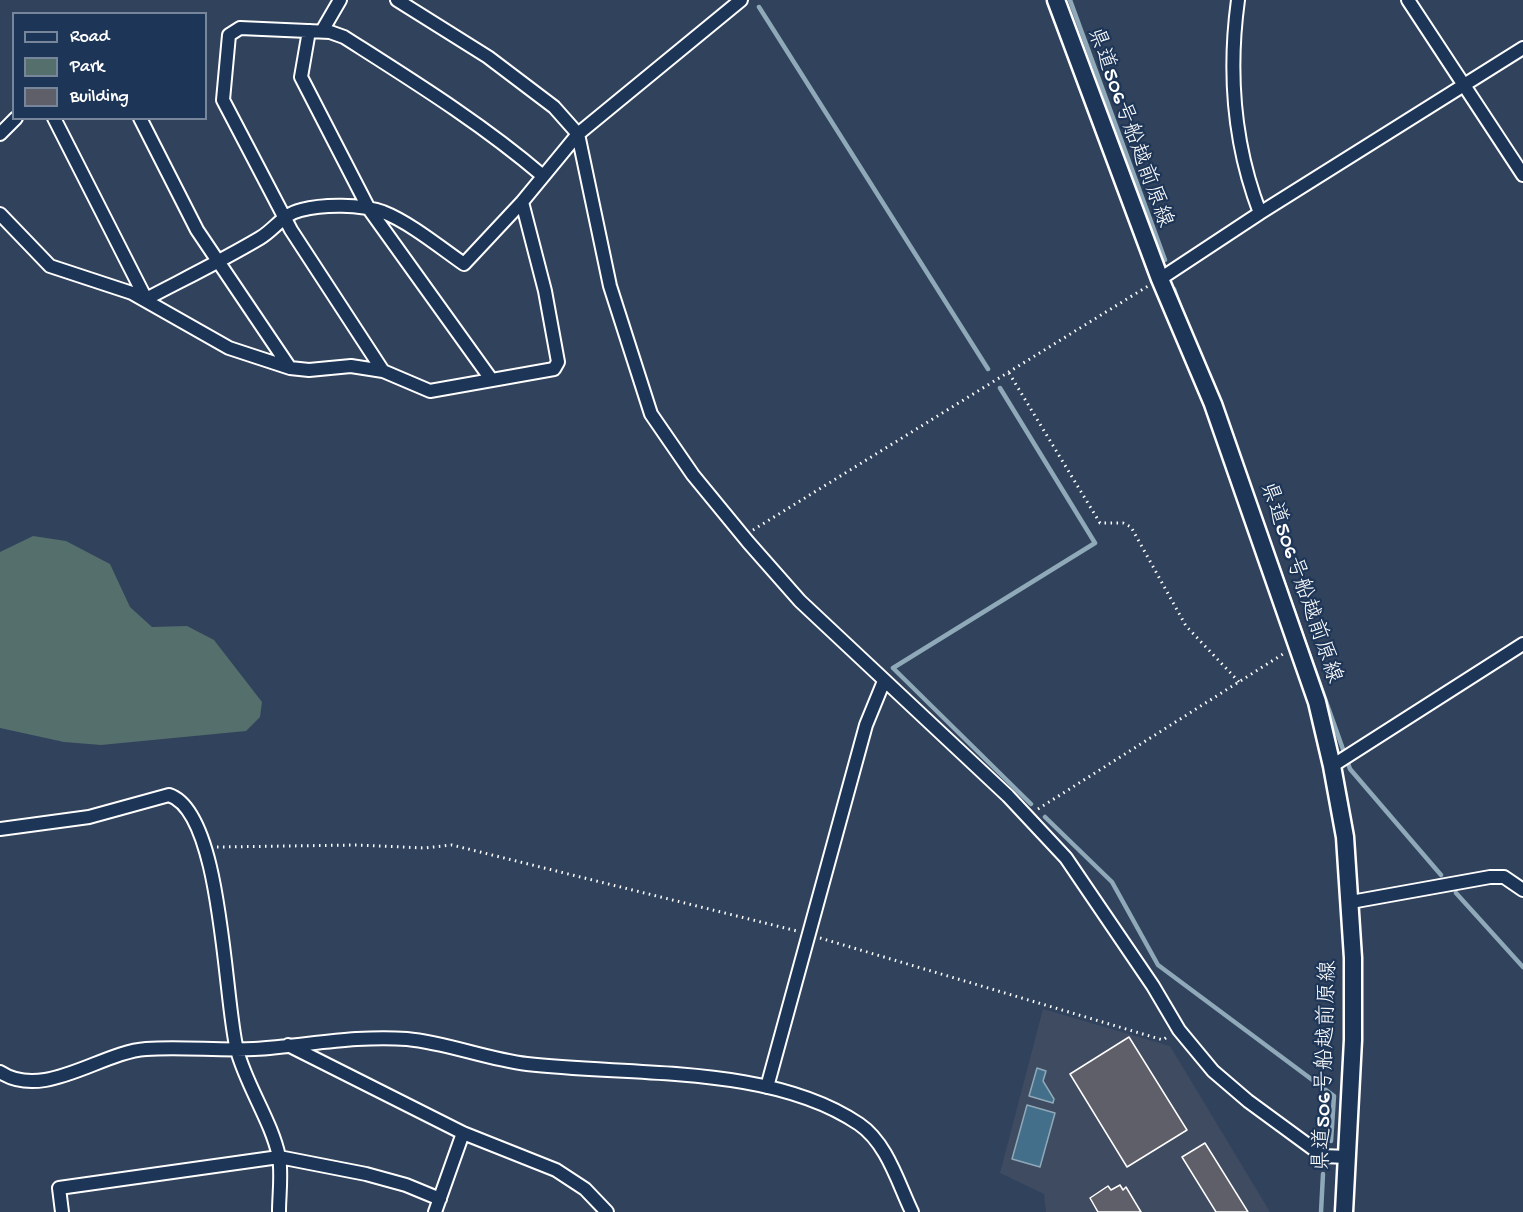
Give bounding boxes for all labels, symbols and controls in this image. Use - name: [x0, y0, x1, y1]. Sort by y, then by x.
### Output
- legend: [12, 12, 207, 120]
- street label: 県道506号船越前原線: [1079, 24, 1177, 232]
- text: Road: [70, 27, 109, 48]
- text: Park: [70, 57, 104, 78]
- text: Building: [70, 87, 129, 108]
- street label: 県道506号船越前原線: [1252, 479, 1346, 687]
- street label: 県道506号船越前原線: [1310, 960, 1344, 1172]

